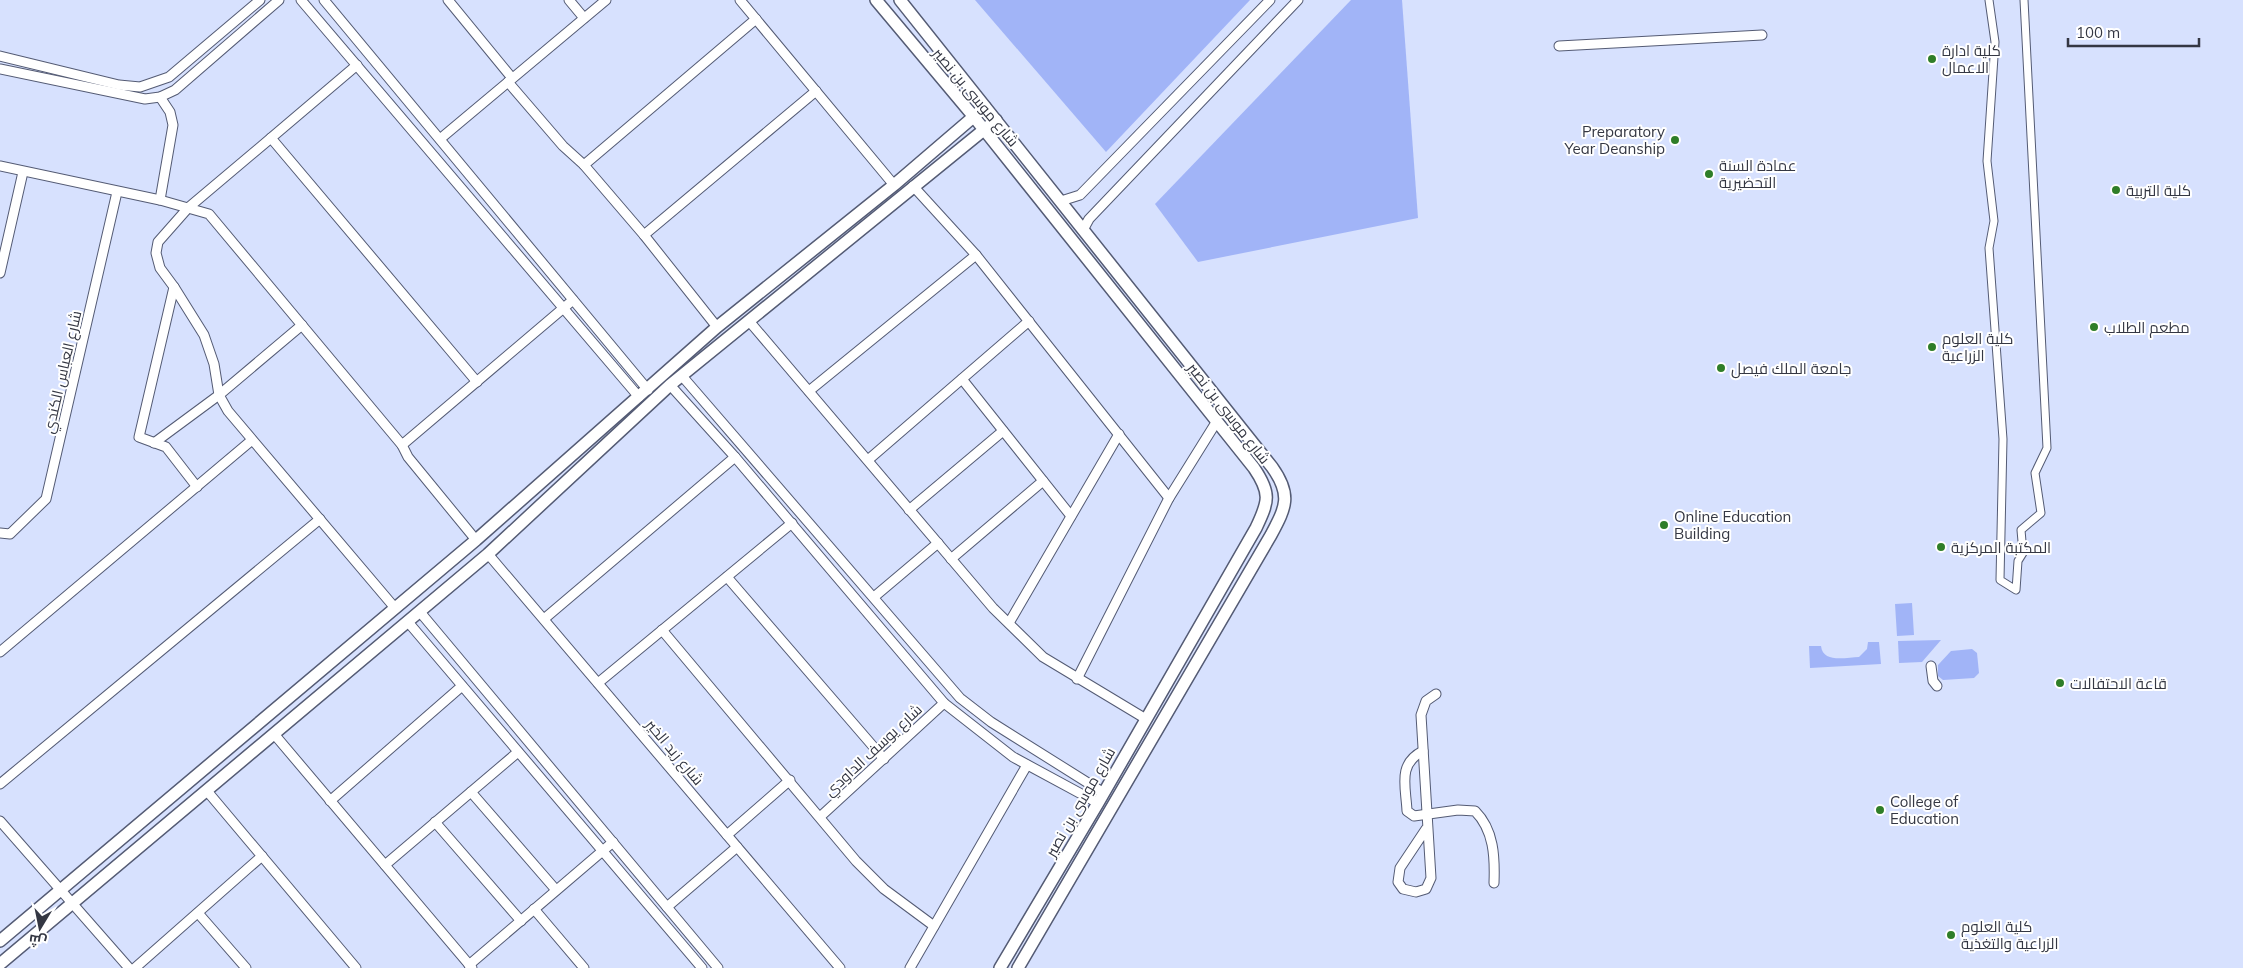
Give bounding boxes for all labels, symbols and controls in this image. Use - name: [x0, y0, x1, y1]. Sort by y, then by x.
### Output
- scale bar: [2068, 15, 2199, 47]
- text: 100 m: [2076, 23, 2120, 42]
- place label: كلية ادارة الاعمال: [1942, 41, 2001, 77]
- street label: شارع موسى بن نصير: [927, 43, 1023, 152]
- marker: كلية ادارة الاعمال: [1926, 53, 1938, 65]
- place label: Preparatory Year Deanship: [1564, 122, 1665, 158]
- marker: Preparatory Year Deanship: [1669, 134, 1681, 146]
- place label: عمادة السنة التحضيرية: [1719, 156, 1797, 192]
- marker: عمادة السنة التحضيرية: [1703, 168, 1715, 180]
- place label: كلية التربية: [2126, 181, 2191, 200]
- marker: كلية التربية: [2110, 184, 2122, 196]
- street label: شارع العباس الكندي: [39, 309, 88, 436]
- place label: مطعم الطلاب: [2104, 318, 2190, 338]
- marker: مطعم الطلاب: [2088, 321, 2100, 333]
- place label: كلية العلوم الزراعية: [1942, 329, 2013, 365]
- marker: كلية العلوم الزراعية: [1926, 341, 1938, 353]
- street label: شارع موسى بن نصير: [1181, 358, 1275, 469]
- place label: جامعة الملك فيصل: [1731, 359, 1851, 379]
- marker: جامعة الملك فيصل: [1715, 362, 1727, 374]
- place label: Online Education Building: [1674, 507, 1791, 543]
- marker: Online Education Building: [1658, 519, 1670, 531]
- place label: المكتبة المركزية: [1951, 538, 2051, 557]
- marker: المكتبة المركزية: [1935, 541, 1947, 553]
- place label: قاعة الاحتفالات: [2070, 674, 2167, 693]
- marker: قاعة الاحتفالات: [2054, 677, 2066, 689]
- street label: شارع يوسف الداودي: [820, 700, 928, 802]
- street label: شارع زيد الخير: [640, 714, 708, 790]
- street label: شارع موسى بن نصير: [1040, 744, 1121, 862]
- place label: College of Education: [1890, 792, 1959, 828]
- marker: College of Education: [1874, 804, 1886, 816]
- north arrow: [15, 903, 65, 953]
- place label: كلية العلوم الزراعية والتغذية: [1961, 917, 2059, 953]
- marker: كلية العلوم الزراعية والتغذية: [1945, 929, 1957, 941]
- text: ش: [27, 930, 48, 951]

